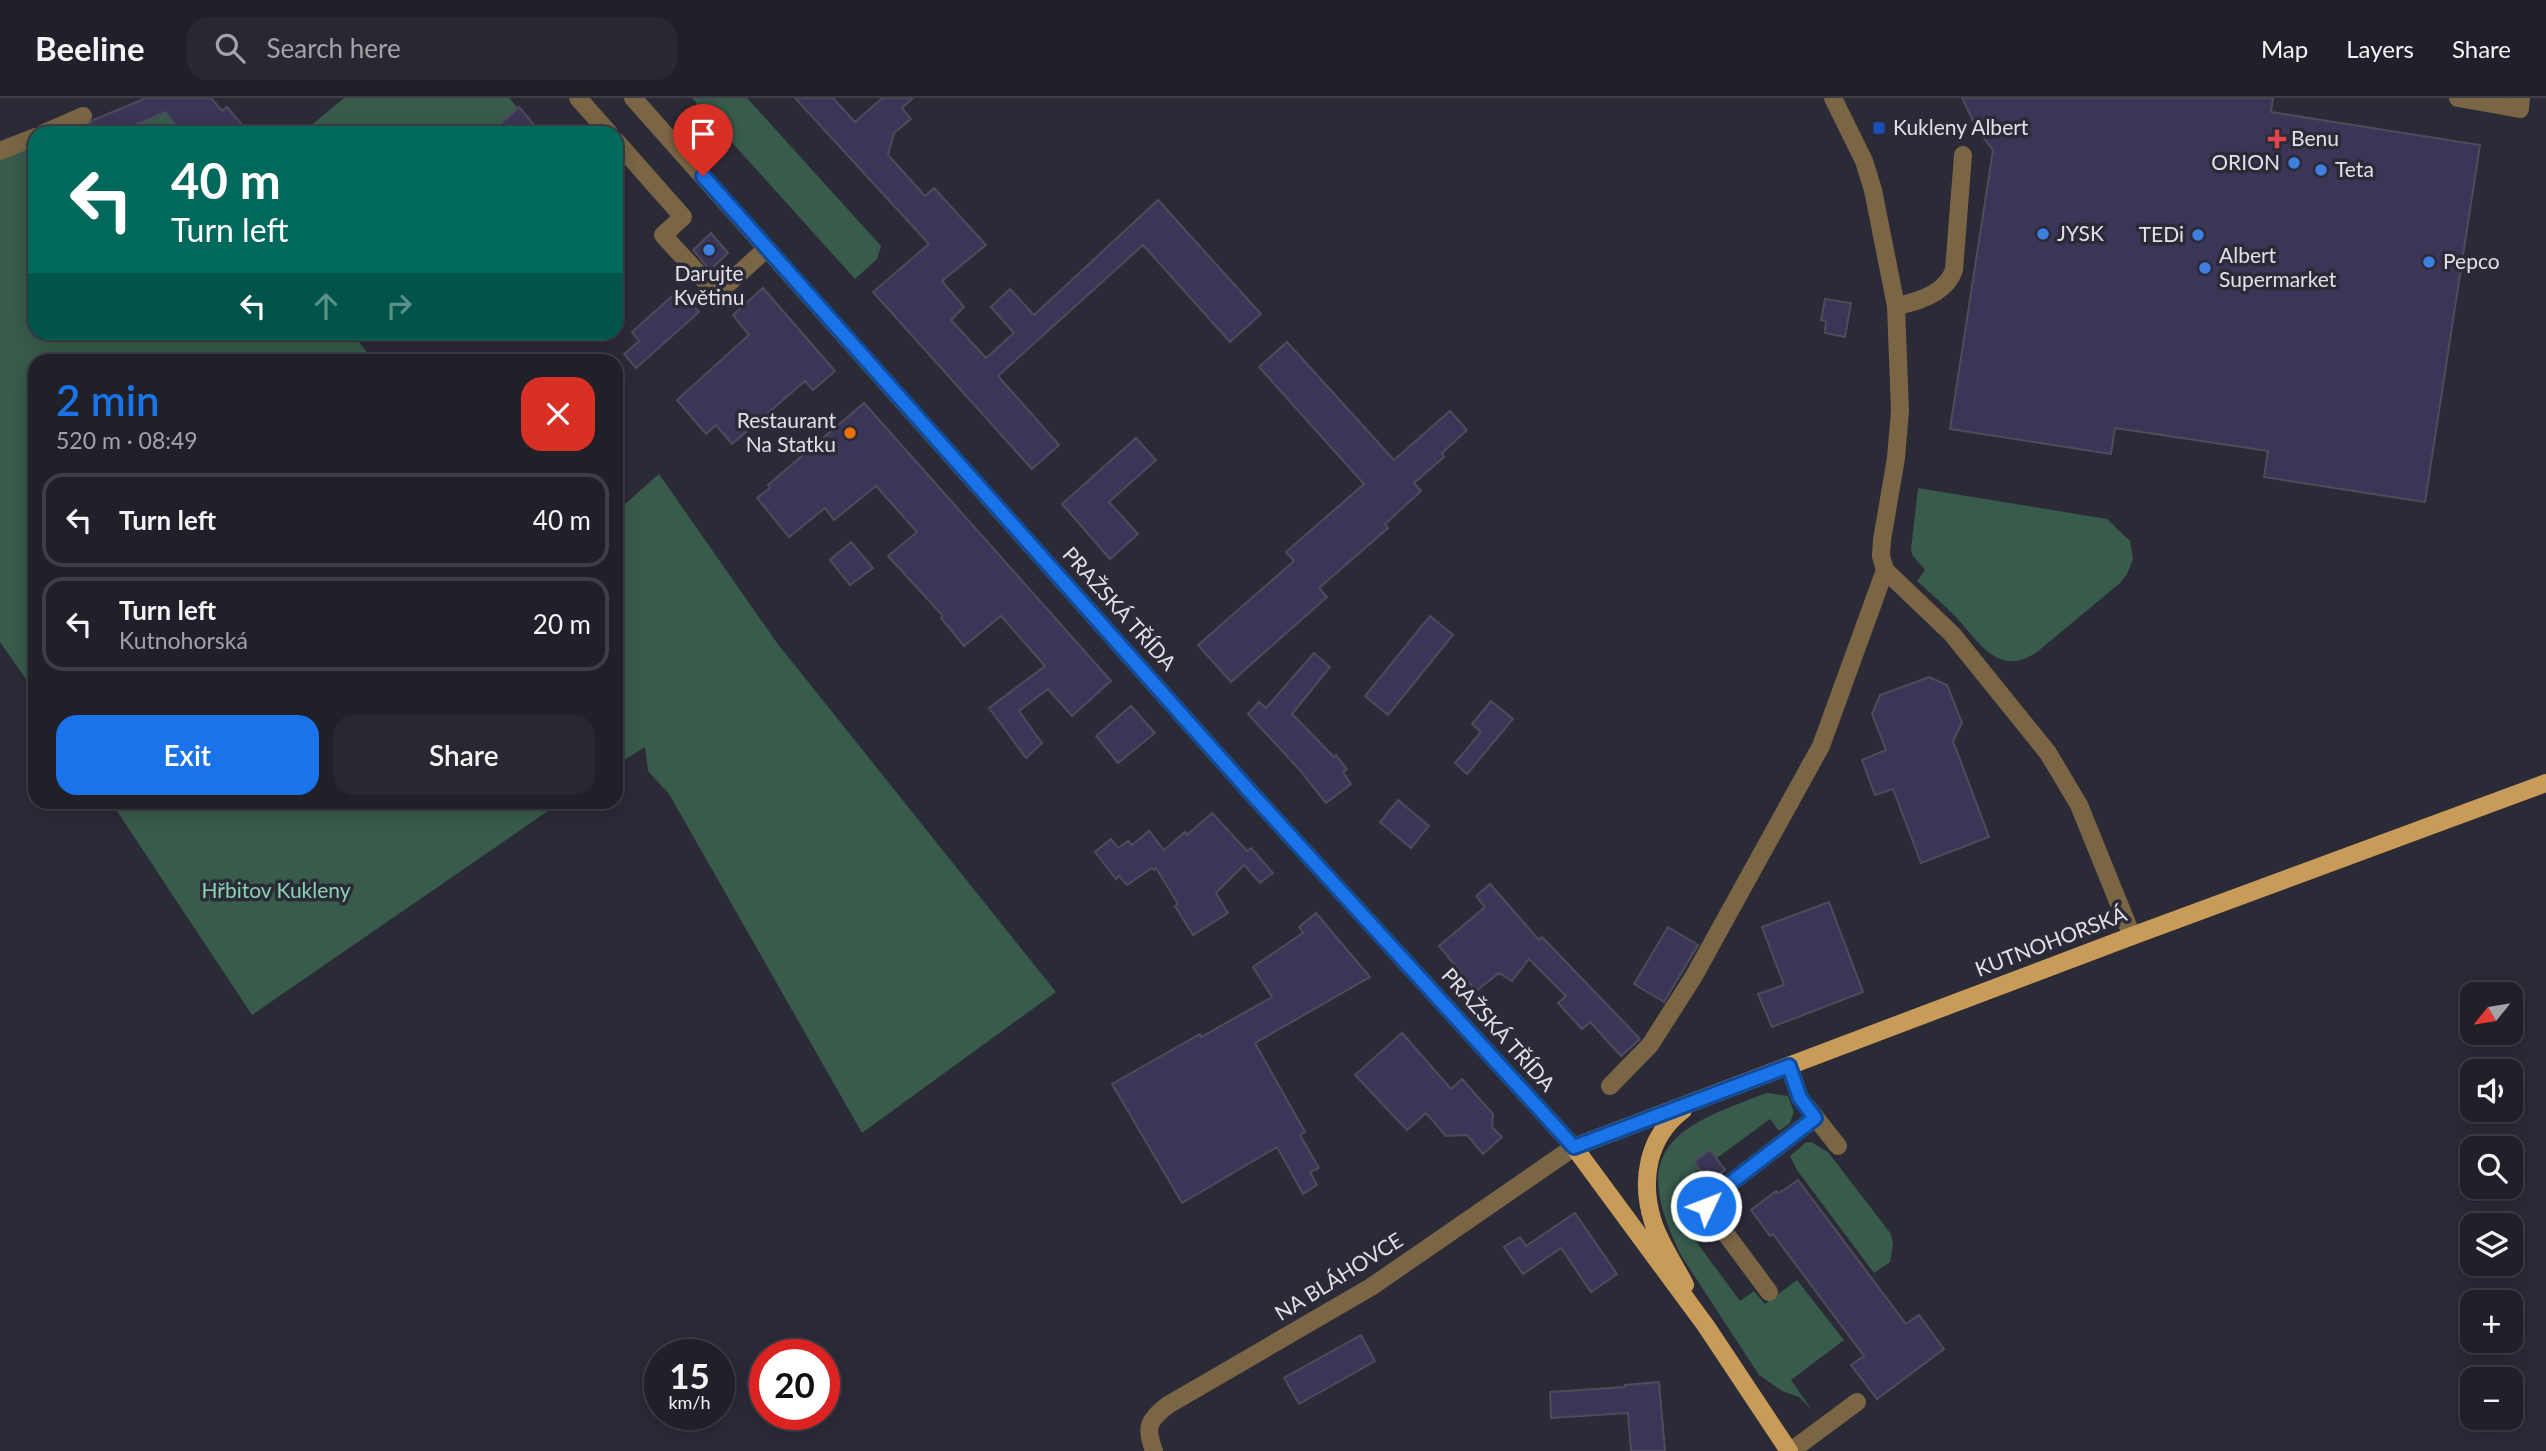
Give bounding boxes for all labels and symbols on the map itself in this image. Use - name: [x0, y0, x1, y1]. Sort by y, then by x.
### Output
- pin: [673, 104, 733, 176]
- place label: Kukleny Albert: [1893, 114, 2029, 139]
- marker: Kukleny Albert: [1871, 120, 1887, 136]
- place label: Benu: [2291, 125, 2339, 150]
- marker: Benu: [2269, 131, 2285, 147]
- place label: ORION: [2211, 149, 2280, 174]
- marker: ORION: [2286, 155, 2302, 171]
- place label: Teta: [2335, 156, 2374, 181]
- marker: Teta: [2313, 162, 2329, 178]
- place label: JYSK: [2057, 220, 2104, 245]
- place label: TEDi: [2139, 221, 2184, 246]
- marker: JYSK: [2035, 226, 2051, 242]
- marker: TEDi: [2190, 227, 2206, 243]
- marker: Darujte Květinu: [701, 242, 717, 258]
- place label: Albert Supermarket: [2219, 242, 2337, 291]
- place label: Pepco: [2443, 248, 2500, 273]
- marker: Pepco: [2421, 254, 2437, 270]
- place label: Darujte Květinu: [674, 260, 744, 309]
- marker: Albert Supermarket: [2197, 260, 2213, 276]
- place label: Restaurant Na Statku: [737, 407, 836, 456]
- marker: Restaurant Na Statku: [842, 425, 858, 441]
- street label: PRAŽSKÁ TŘÍDA: [1058, 541, 1183, 675]
- park label: Hřbitov Kukleny: [201, 877, 351, 902]
- street label: KUTNOHORSKÁ: [1971, 900, 2130, 981]
- street label: PRAŽSKÁ TŘÍDA: [1437, 962, 1562, 1096]
- north arrow: [2460, 982, 2524, 1045]
- position arrow: [1669, 1169, 1743, 1243]
- street label: NA BLÁHOVCE: [1270, 1226, 1407, 1325]
- speed limit sign: 20: [749, 1339, 840, 1430]

